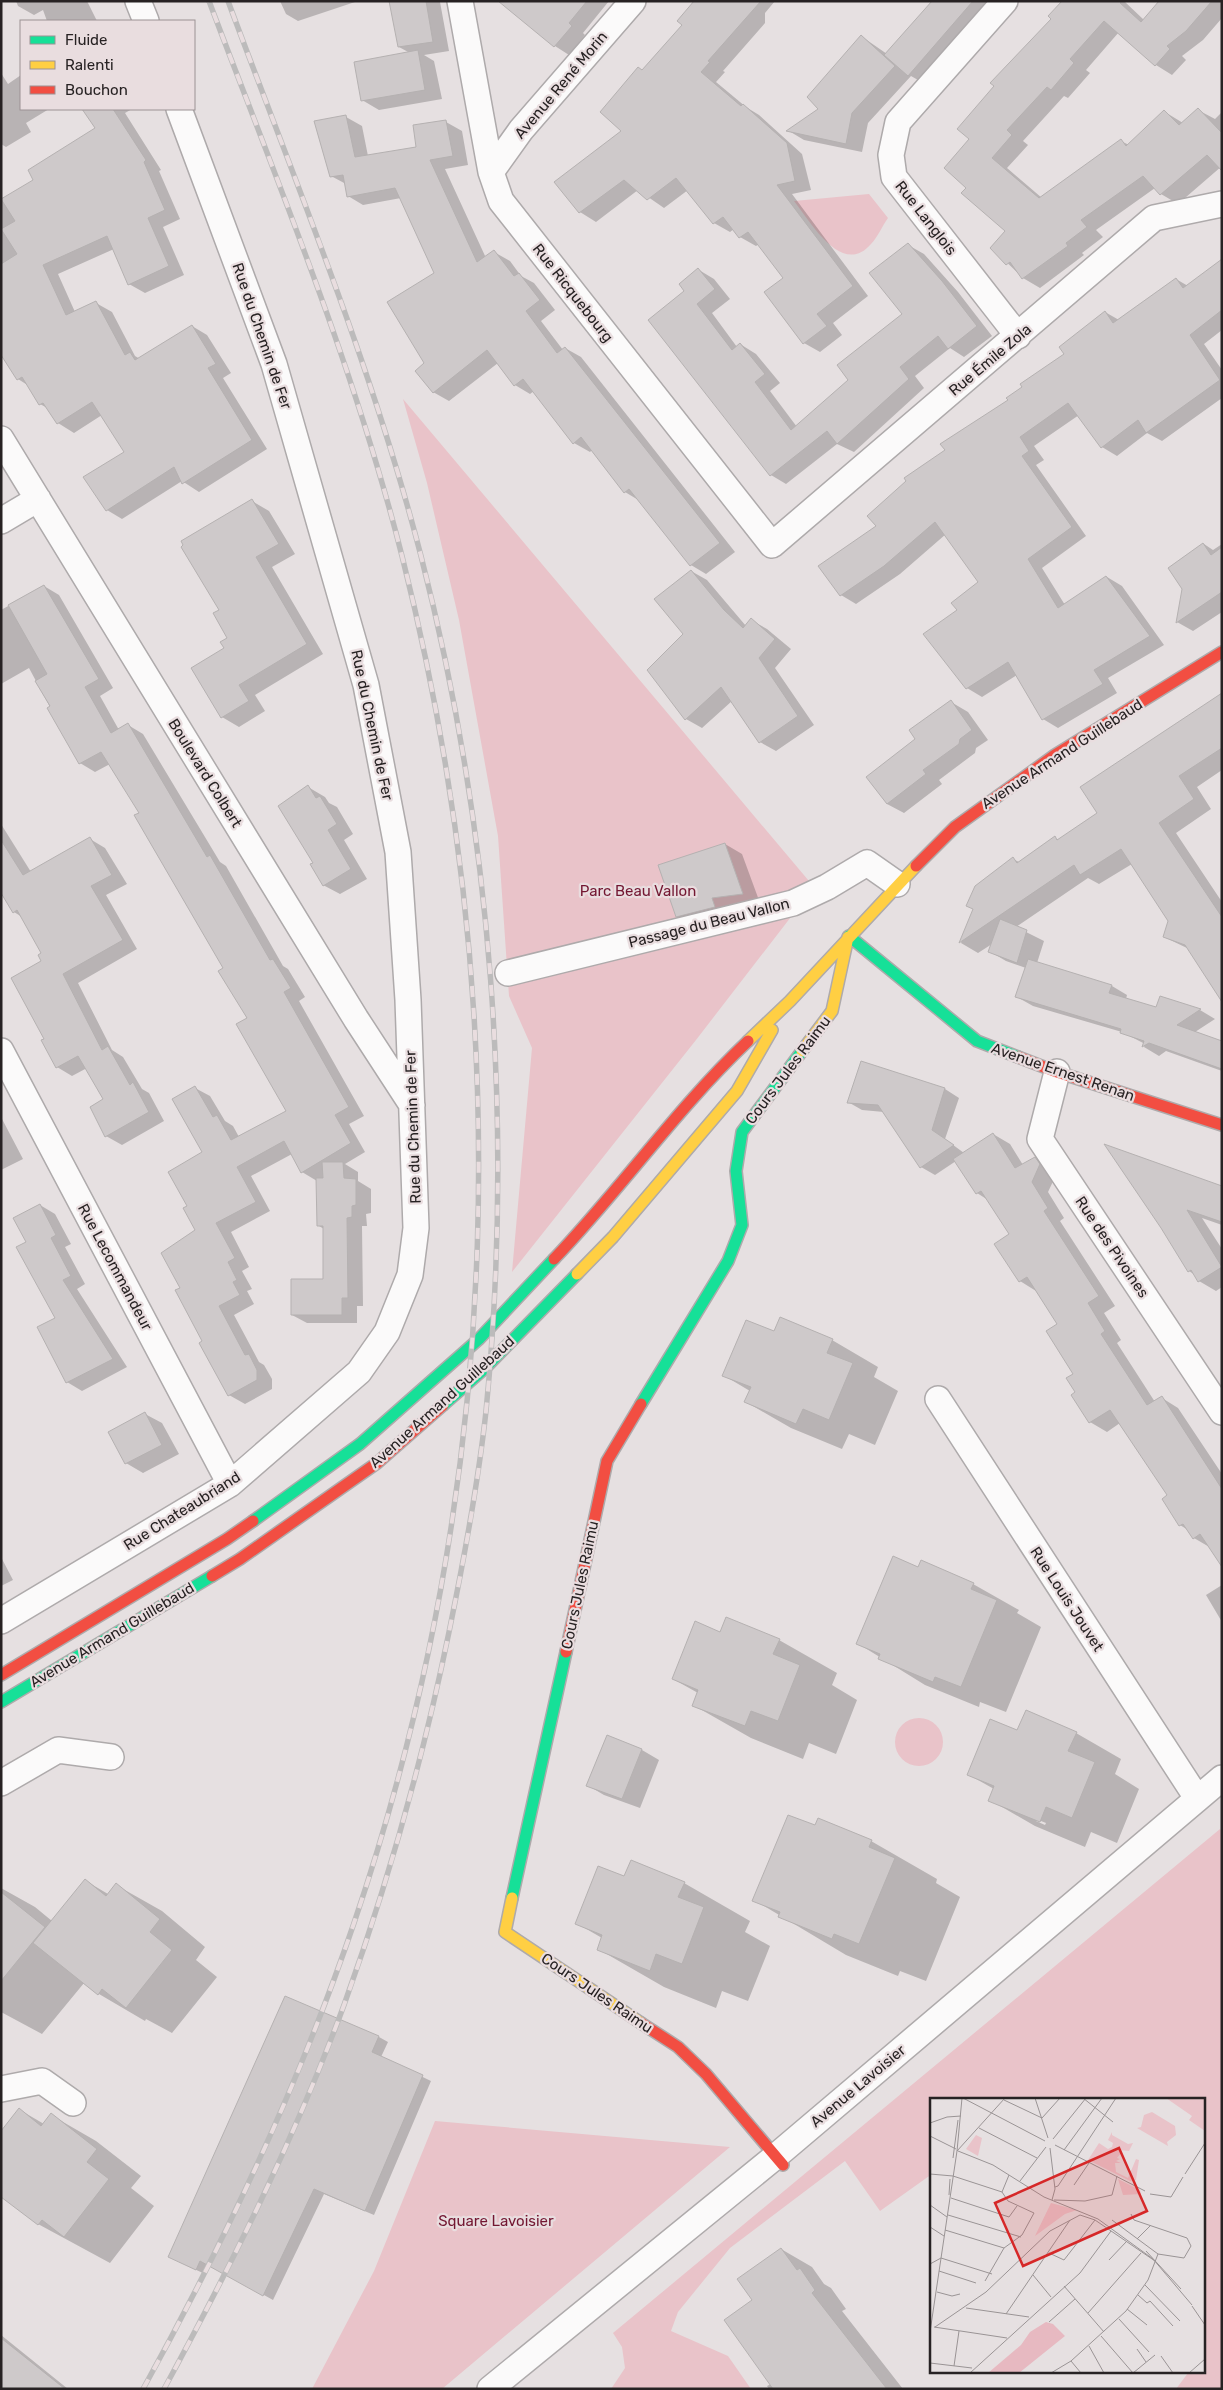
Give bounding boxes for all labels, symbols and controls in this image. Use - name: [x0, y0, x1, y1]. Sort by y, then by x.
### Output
- legend: [20, 20, 195, 110]
- street label: Avenue René Morin: [511, 28, 611, 142]
- text: Fluide: [65, 31, 107, 49]
- text: Ralenti: [65, 56, 114, 74]
- text: Bouchon: [65, 81, 128, 99]
- street label: Rue Langlois: [891, 177, 961, 259]
- street label: Rue Ricquebourg: [529, 240, 617, 346]
- street label: Rue du Chemin de Fer: [229, 260, 296, 412]
- street label: Rue Émile Zola: [945, 320, 1035, 400]
- street label: Rue du Chemin de Fer: [347, 648, 397, 802]
- street label: Avenue Armand Guillebaud: [978, 695, 1146, 813]
- street label: Boulevard Colbert: [164, 715, 246, 831]
- park label: Parc Beau Vallon: [580, 882, 696, 900]
- street label: Passage du Beau Vallon: [627, 894, 791, 952]
- street label: Cours Jules Raimu: [742, 1012, 834, 1128]
- street label: Avenue Ernest Renan: [989, 1039, 1137, 1105]
- street label: Rue du Chemin de Fer: [401, 1050, 425, 1204]
- street label: Rue des Pivoines: [1071, 1193, 1153, 1301]
- street label: Rue Lecommandeur: [74, 1201, 156, 1334]
- street label: Avenue Armand Guillebaud: [366, 1332, 518, 1472]
- street label: Rue Chateaubriand: [120, 1468, 244, 1554]
- street label: Cours Jules Raimu: [558, 1519, 602, 1651]
- street label: Rue Louis Jouvet: [1026, 1543, 1108, 1655]
- street label: Avenue Armand Guillebaud: [27, 1579, 197, 1691]
- street label: Cours Jules Raimu: [538, 1949, 656, 2037]
- street label: Avenue Lavoisier: [807, 2041, 909, 2131]
- inset map: [930, 2098, 1206, 2372]
- park label: Square Lavoisier: [438, 2212, 554, 2230]

